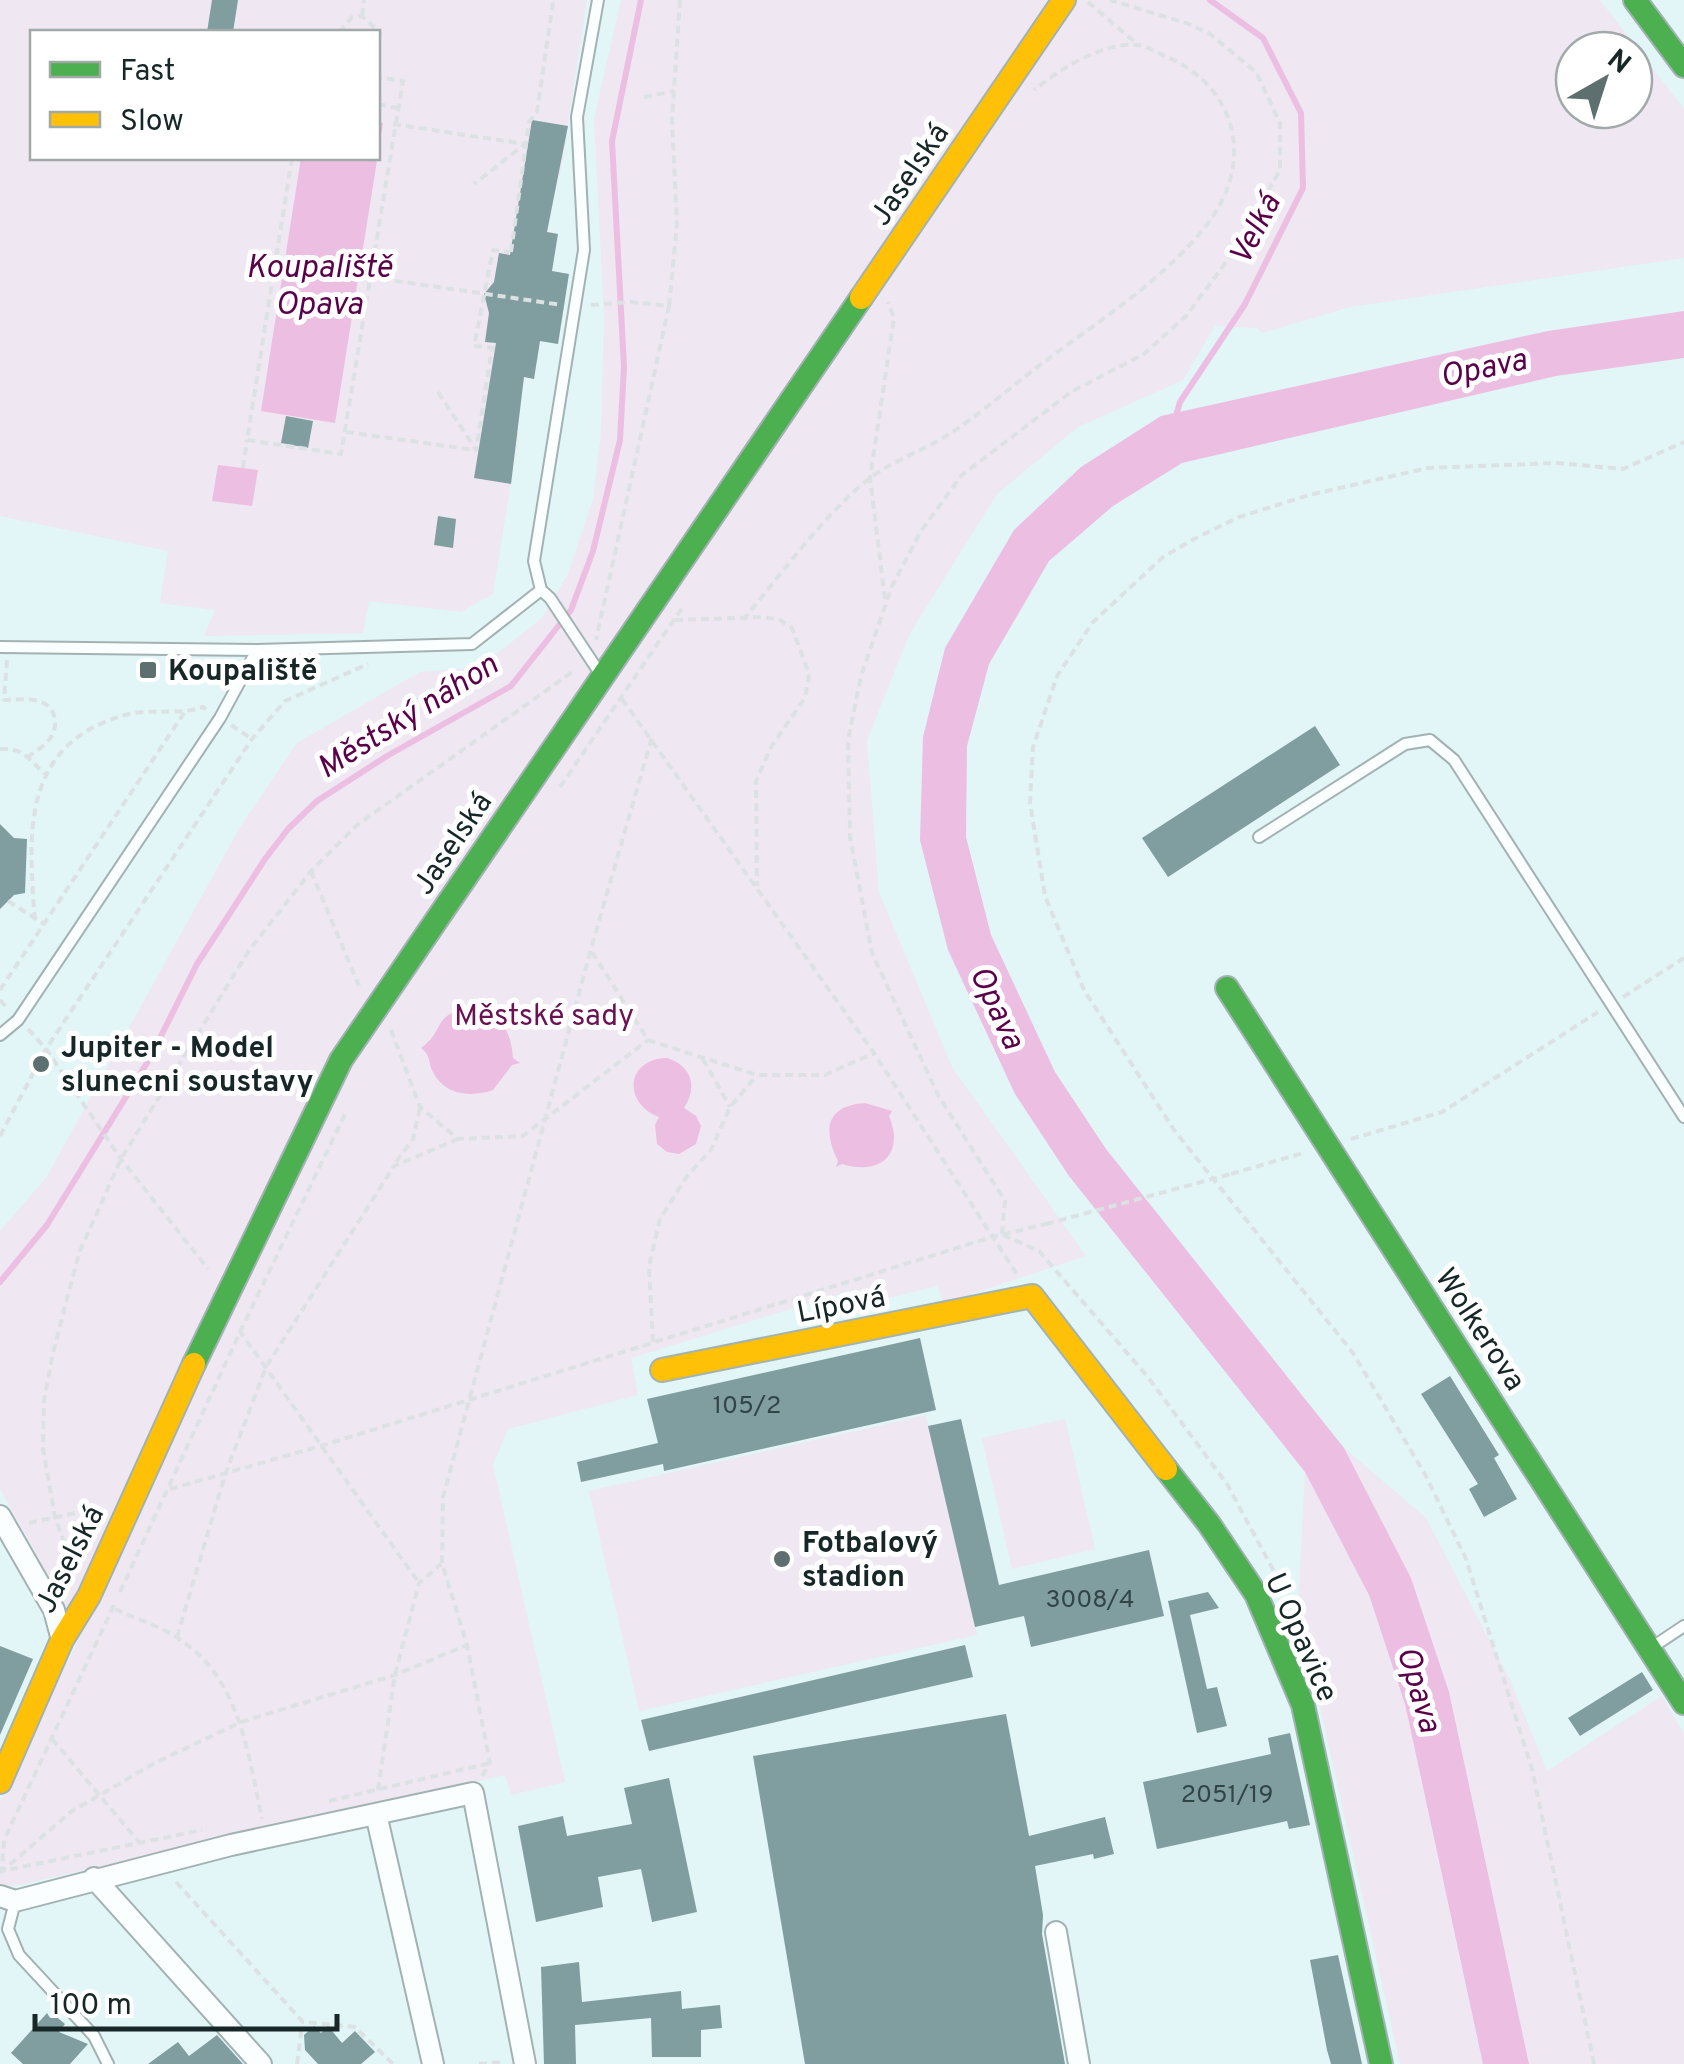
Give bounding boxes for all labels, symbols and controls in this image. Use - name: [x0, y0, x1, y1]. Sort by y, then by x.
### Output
- legend: [30, 30, 380, 160]
- north arrow: [1554, 30, 1654, 130]
- text: N: [1599, 43, 1637, 83]
- text: Fast: [120, 54, 175, 91]
- text: Slow: [120, 104, 184, 141]
- street label: Jaselská: [863, 117, 959, 234]
- water label: Velká: [1222, 186, 1293, 273]
- water label: Koupaliště Opava: [246, 249, 394, 326]
- water label: Opava: [1437, 341, 1531, 399]
- water label: Městský náhon: [311, 646, 507, 789]
- place label: Koupaliště: [168, 654, 317, 691]
- marker: Koupaliště: [137, 659, 159, 681]
- street label: Jaselská: [406, 786, 502, 903]
- water label: Opava: [959, 960, 1032, 1057]
- park label: Městské sady: [454, 999, 634, 1036]
- place label: Jupiter - Model slunecni soustavy: [61, 1031, 314, 1102]
- marker: Jupiter - Model slunecni soustavy: [30, 1053, 52, 1075]
- street label: Wolkerova: [1426, 1262, 1532, 1399]
- street label: Lípová: [794, 1280, 889, 1333]
- house number: 105/2: [713, 1391, 781, 1423]
- street label: Jaselská: [28, 1500, 114, 1620]
- place label: Fotbalový stadion: [802, 1526, 938, 1597]
- marker: Fotbalový stadion: [771, 1548, 793, 1570]
- street label: U Opavice: [1255, 1568, 1345, 1708]
- house number: 3008/4: [1045, 1585, 1135, 1617]
- water label: Opava: [1386, 1642, 1449, 1738]
- house number: 2051/19: [1181, 1780, 1273, 1812]
- scale bar: [35, 1969, 338, 2031]
- text: 100 m: [50, 1988, 132, 2025]

